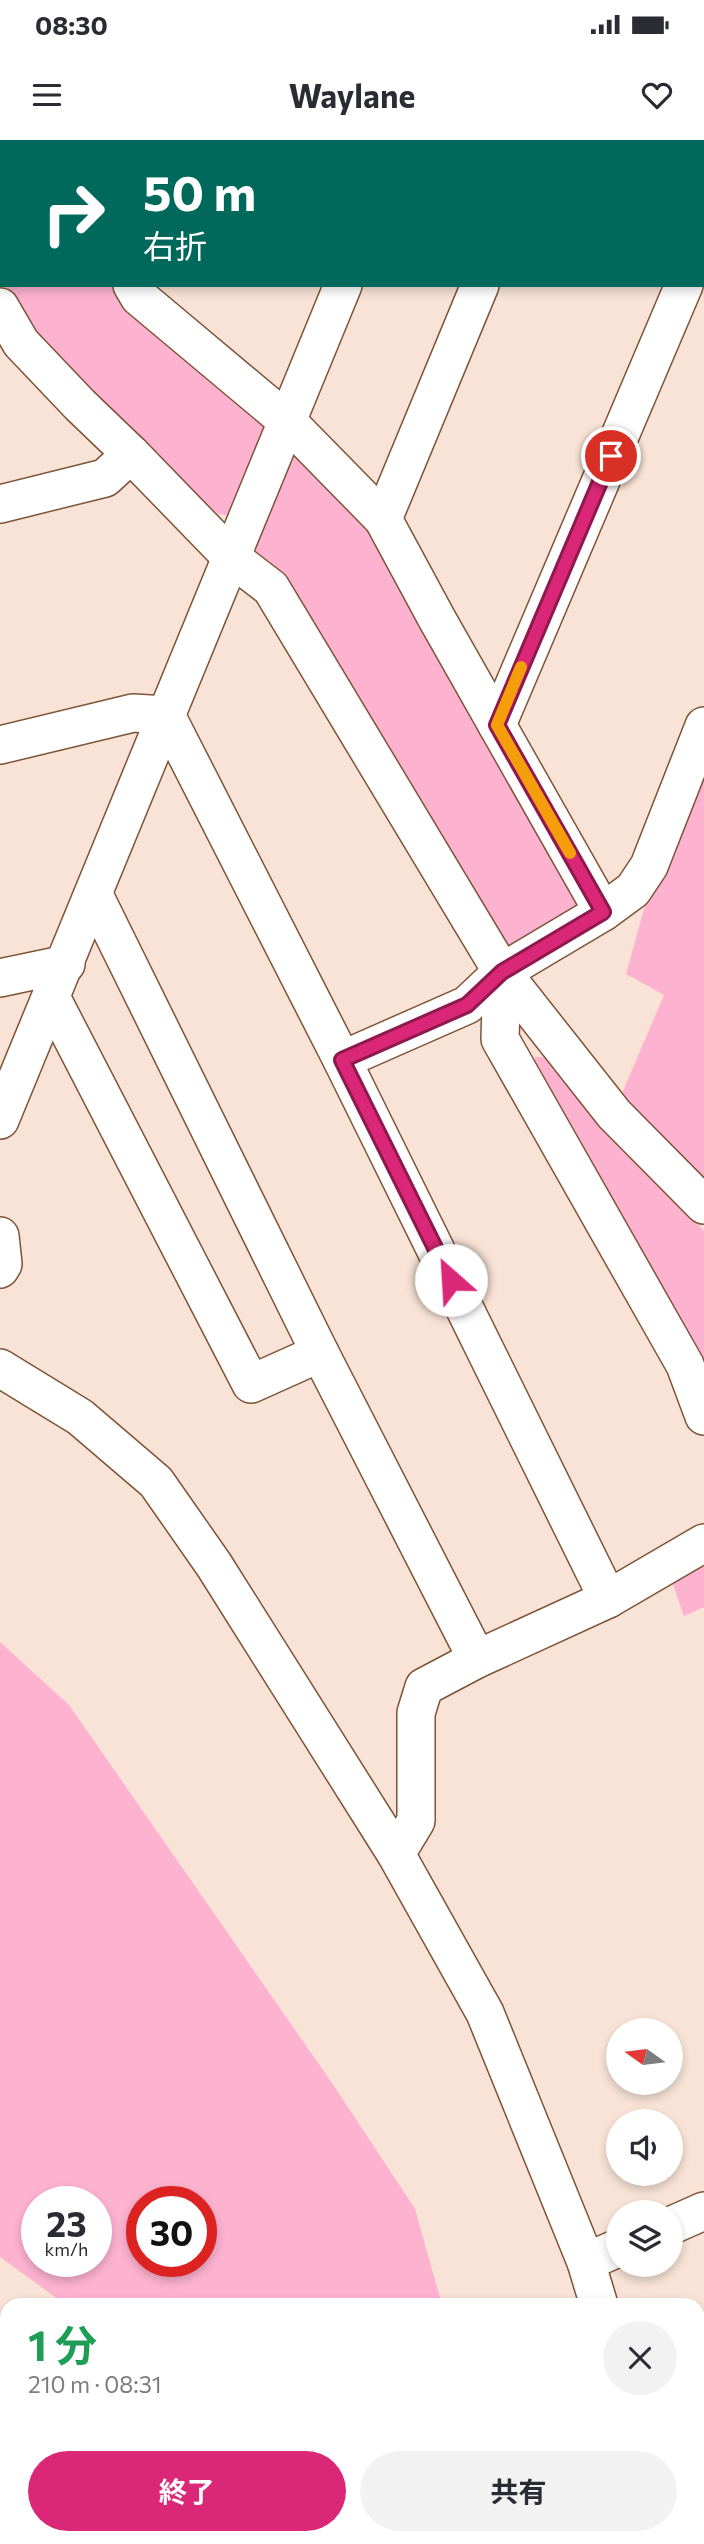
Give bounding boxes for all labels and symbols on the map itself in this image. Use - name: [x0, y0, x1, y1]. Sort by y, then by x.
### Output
- pin: [581, 426, 641, 486]
- position arrow: [414, 1243, 488, 1317]
- north arrow: [606, 2018, 682, 2095]
- speed limit sign: 30: [126, 2186, 217, 2277]

